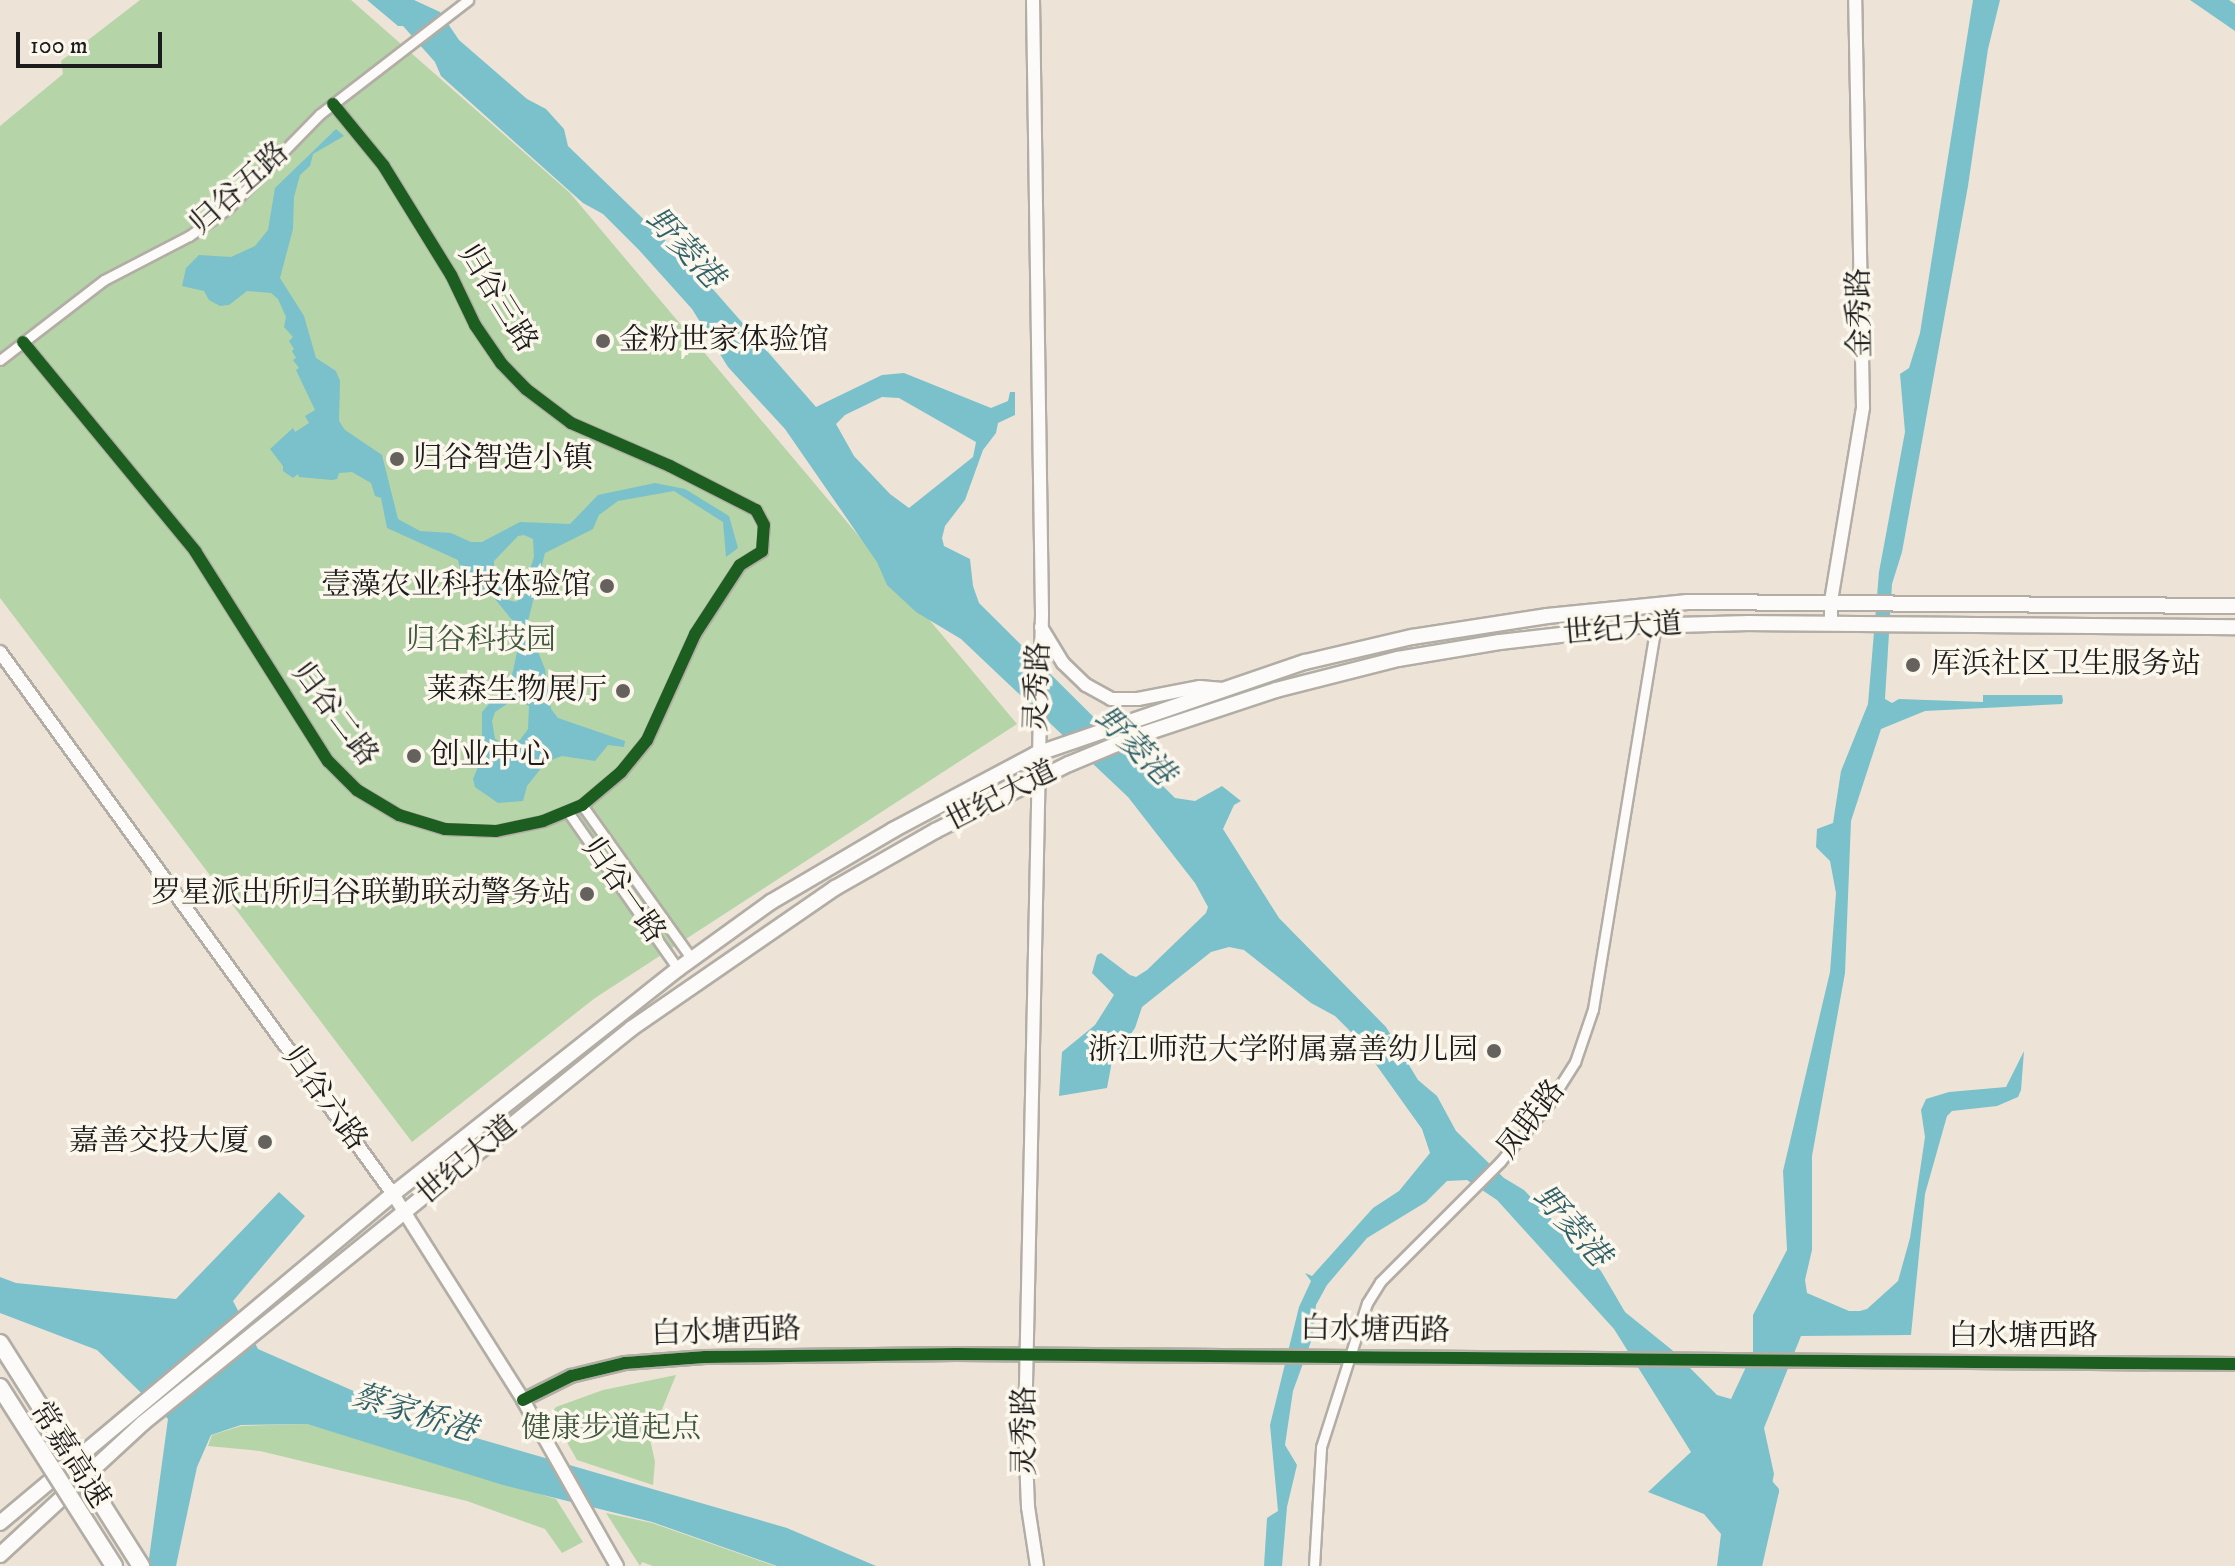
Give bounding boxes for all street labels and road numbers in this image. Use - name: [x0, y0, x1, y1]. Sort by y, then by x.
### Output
- street label: 归谷五路: [183, 135, 297, 243]
- street label: 归谷三路: [450, 239, 544, 359]
- street label: 金秀路: [1842, 268, 1880, 358]
- street label: 世纪大道: [1562, 607, 1684, 653]
- street label: 灵秀路: [1019, 641, 1059, 733]
- street label: 归谷二路: [284, 656, 384, 774]
- street label: 世纪大道: [940, 754, 1064, 840]
- street label: 归谷一路: [574, 832, 672, 950]
- street label: 归谷六路: [274, 1040, 374, 1158]
- street label: 凤联路: [1490, 1073, 1574, 1167]
- street label: 世纪大道: [410, 1109, 526, 1213]
- street label: 白水塘西路: [650, 1312, 802, 1354]
- street label: 白水塘西路: [1300, 1312, 1450, 1350]
- street label: 白水塘西路: [1948, 1319, 2098, 1355]
- street label: 灵秀路: [1008, 1386, 1044, 1476]
- street label: 常嘉高速: [21, 1395, 117, 1515]

